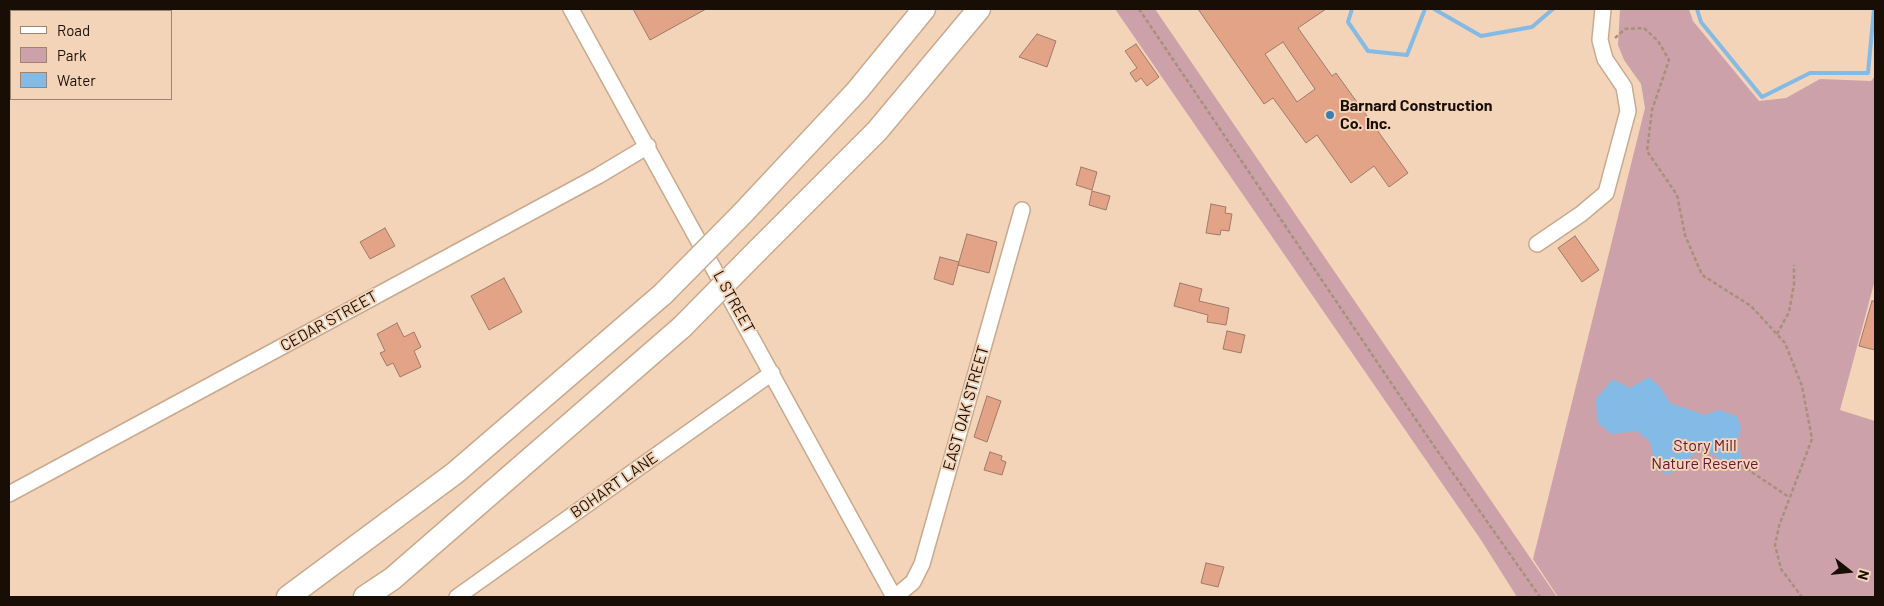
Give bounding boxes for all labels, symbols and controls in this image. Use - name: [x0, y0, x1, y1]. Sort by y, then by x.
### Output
- legend: [10, 10, 172, 100]
- text: Road: [57, 21, 90, 39]
- text: Park: [57, 46, 86, 64]
- text: Water: [57, 71, 96, 89]
- place label: Barnard Construction Co. Inc.: [1340, 96, 1493, 134]
- marker: Barnard Construction Co. Inc.: [1324, 109, 1336, 121]
- street label: L STREET: [709, 267, 759, 337]
- street label: CEDAR STREET: [277, 286, 381, 356]
- street label: EAST OAK STREET: [939, 343, 993, 473]
- park label: Story Mill Nature Reserve: [1651, 436, 1759, 474]
- street label: BOHART LANE: [567, 448, 661, 522]
- north arrow: [1824, 546, 1874, 596]
- text: N: [1854, 568, 1873, 582]

